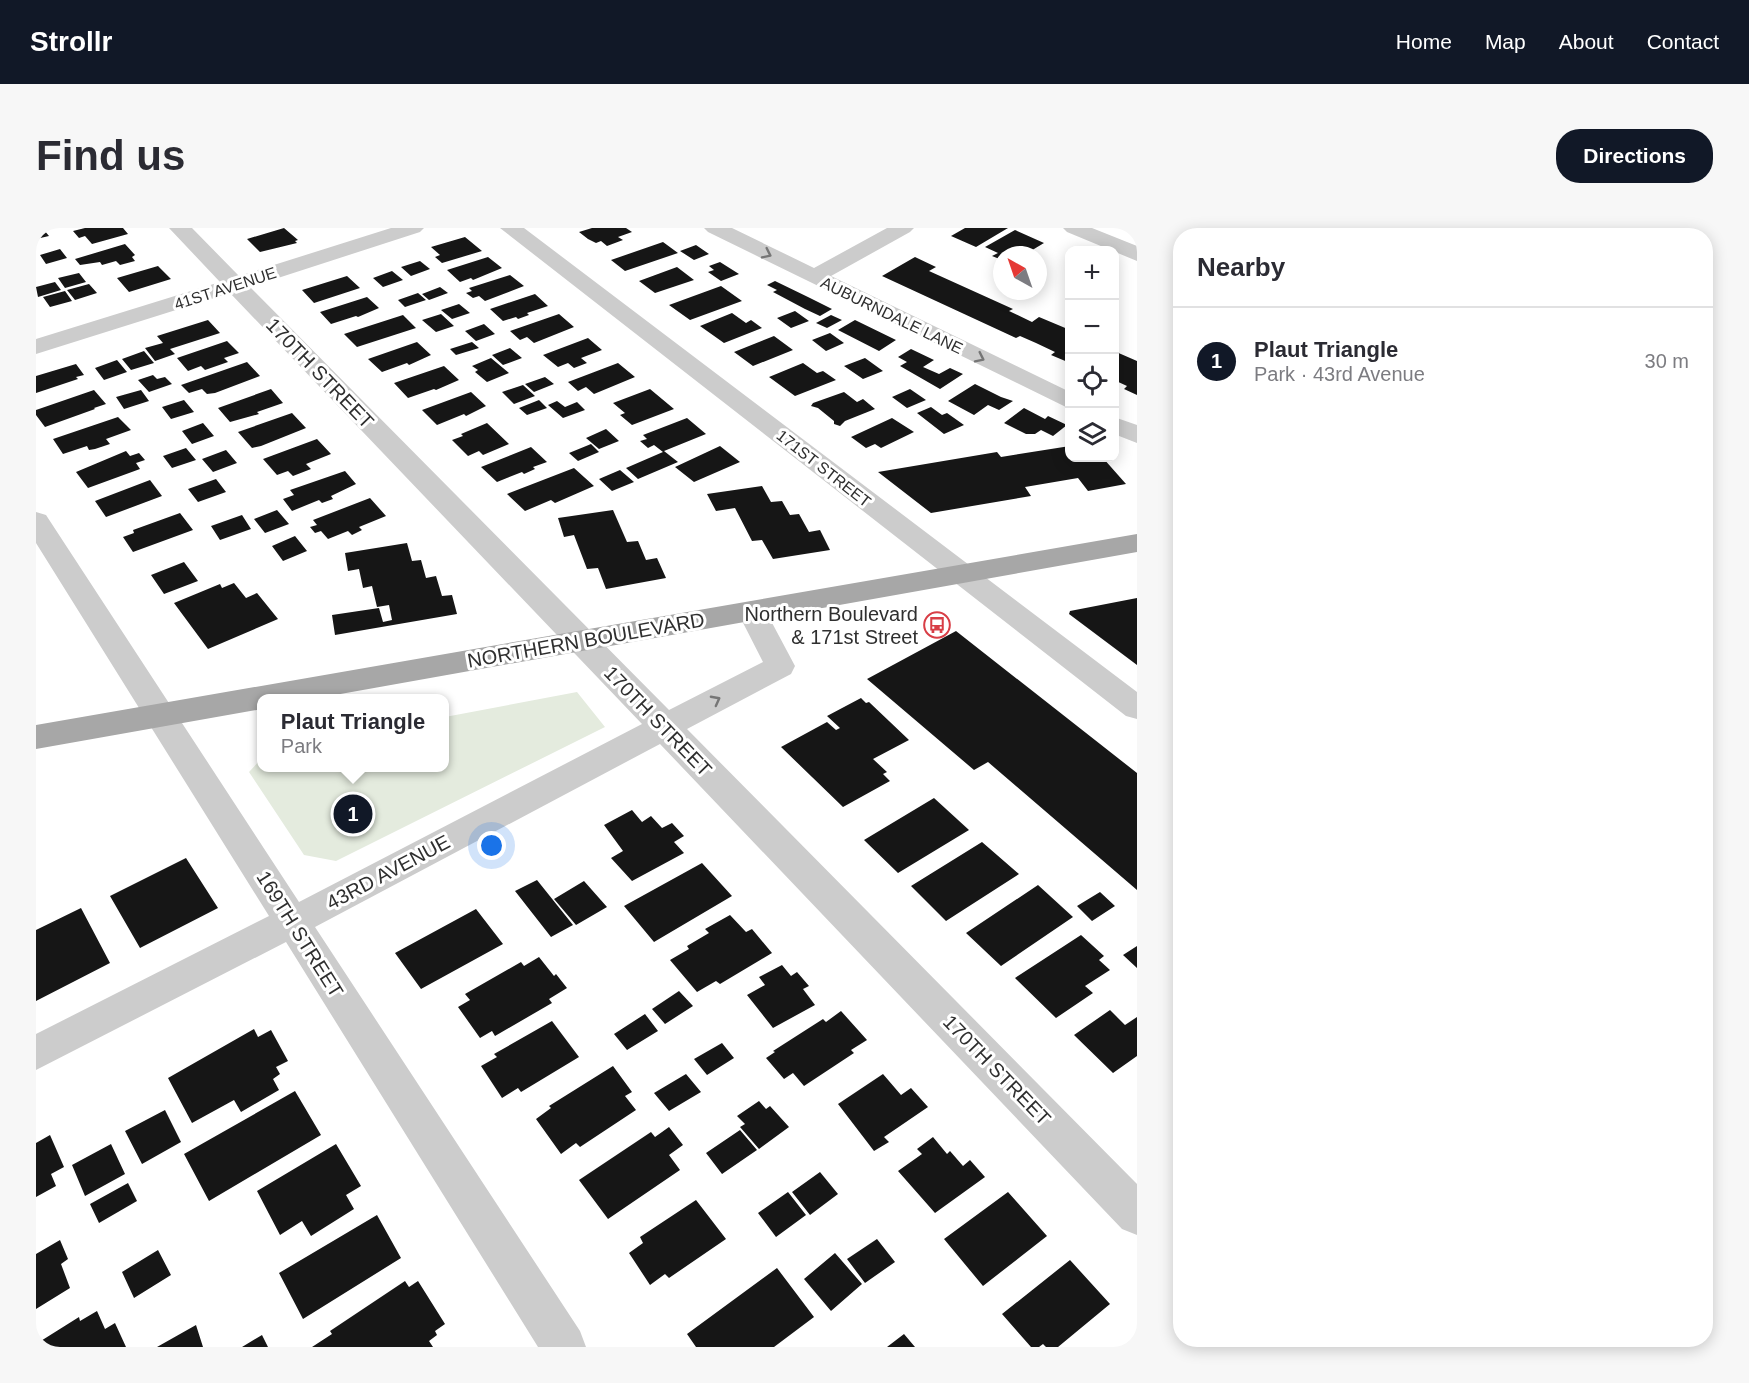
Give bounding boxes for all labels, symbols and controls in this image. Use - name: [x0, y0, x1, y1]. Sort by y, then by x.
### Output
- text: Strollr: [30, 26, 112, 57]
- text: Home: [1396, 30, 1452, 53]
- text: Map: [1485, 30, 1526, 53]
- text: About: [1559, 30, 1614, 53]
- text: Contact: [1647, 30, 1719, 53]
- button: Directions: [1556, 129, 1713, 183]
- text: Find us: [36, 132, 185, 179]
- north arrow: [993, 246, 1047, 300]
- map controls: [1065, 246, 1119, 462]
- button: +: [1065, 246, 1119, 300]
- one-way arrow: [761, 247, 772, 258]
- text: Nearby: [1197, 252, 1285, 282]
- street label: 41ST AVENUE: [172, 264, 278, 313]
- street label: AUBURNDALE LANE: [818, 274, 965, 357]
- button: −: [1065, 300, 1119, 354]
- street label: 170TH STREET: [262, 313, 378, 433]
- text: Plaut Triangle: [1254, 337, 1398, 362]
- text: 1: [1211, 350, 1222, 372]
- text: 30 m: [1645, 350, 1689, 372]
- one-way arrow: [974, 351, 985, 363]
- button: locate: [1065, 354, 1119, 408]
- text: Park · 43rd Avenue: [1254, 363, 1425, 385]
- button: layers: [1065, 408, 1119, 462]
- street label: 171ST STREET: [773, 426, 874, 510]
- place label: Northern Boulevard & 171st Street: [745, 603, 918, 648]
- street label: NORTHERN BOULEVARD: [466, 608, 706, 672]
- bus stop icon: Northern Boulevard & 171st Street: [922, 610, 952, 640]
- street label: 170TH STREET: [600, 661, 716, 781]
- popup: [257, 694, 449, 772]
- one-way arrow: [710, 696, 721, 707]
- text: Plaut Triangle: [281, 709, 425, 734]
- text: Park: [281, 735, 322, 757]
- pin: 1: [334, 792, 372, 836]
- street label: 43RD AVENUE: [323, 830, 453, 914]
- your location: [477, 831, 506, 860]
- street label: 169TH STREET: [252, 867, 348, 1001]
- street label: 170TH STREET: [939, 1010, 1055, 1130]

